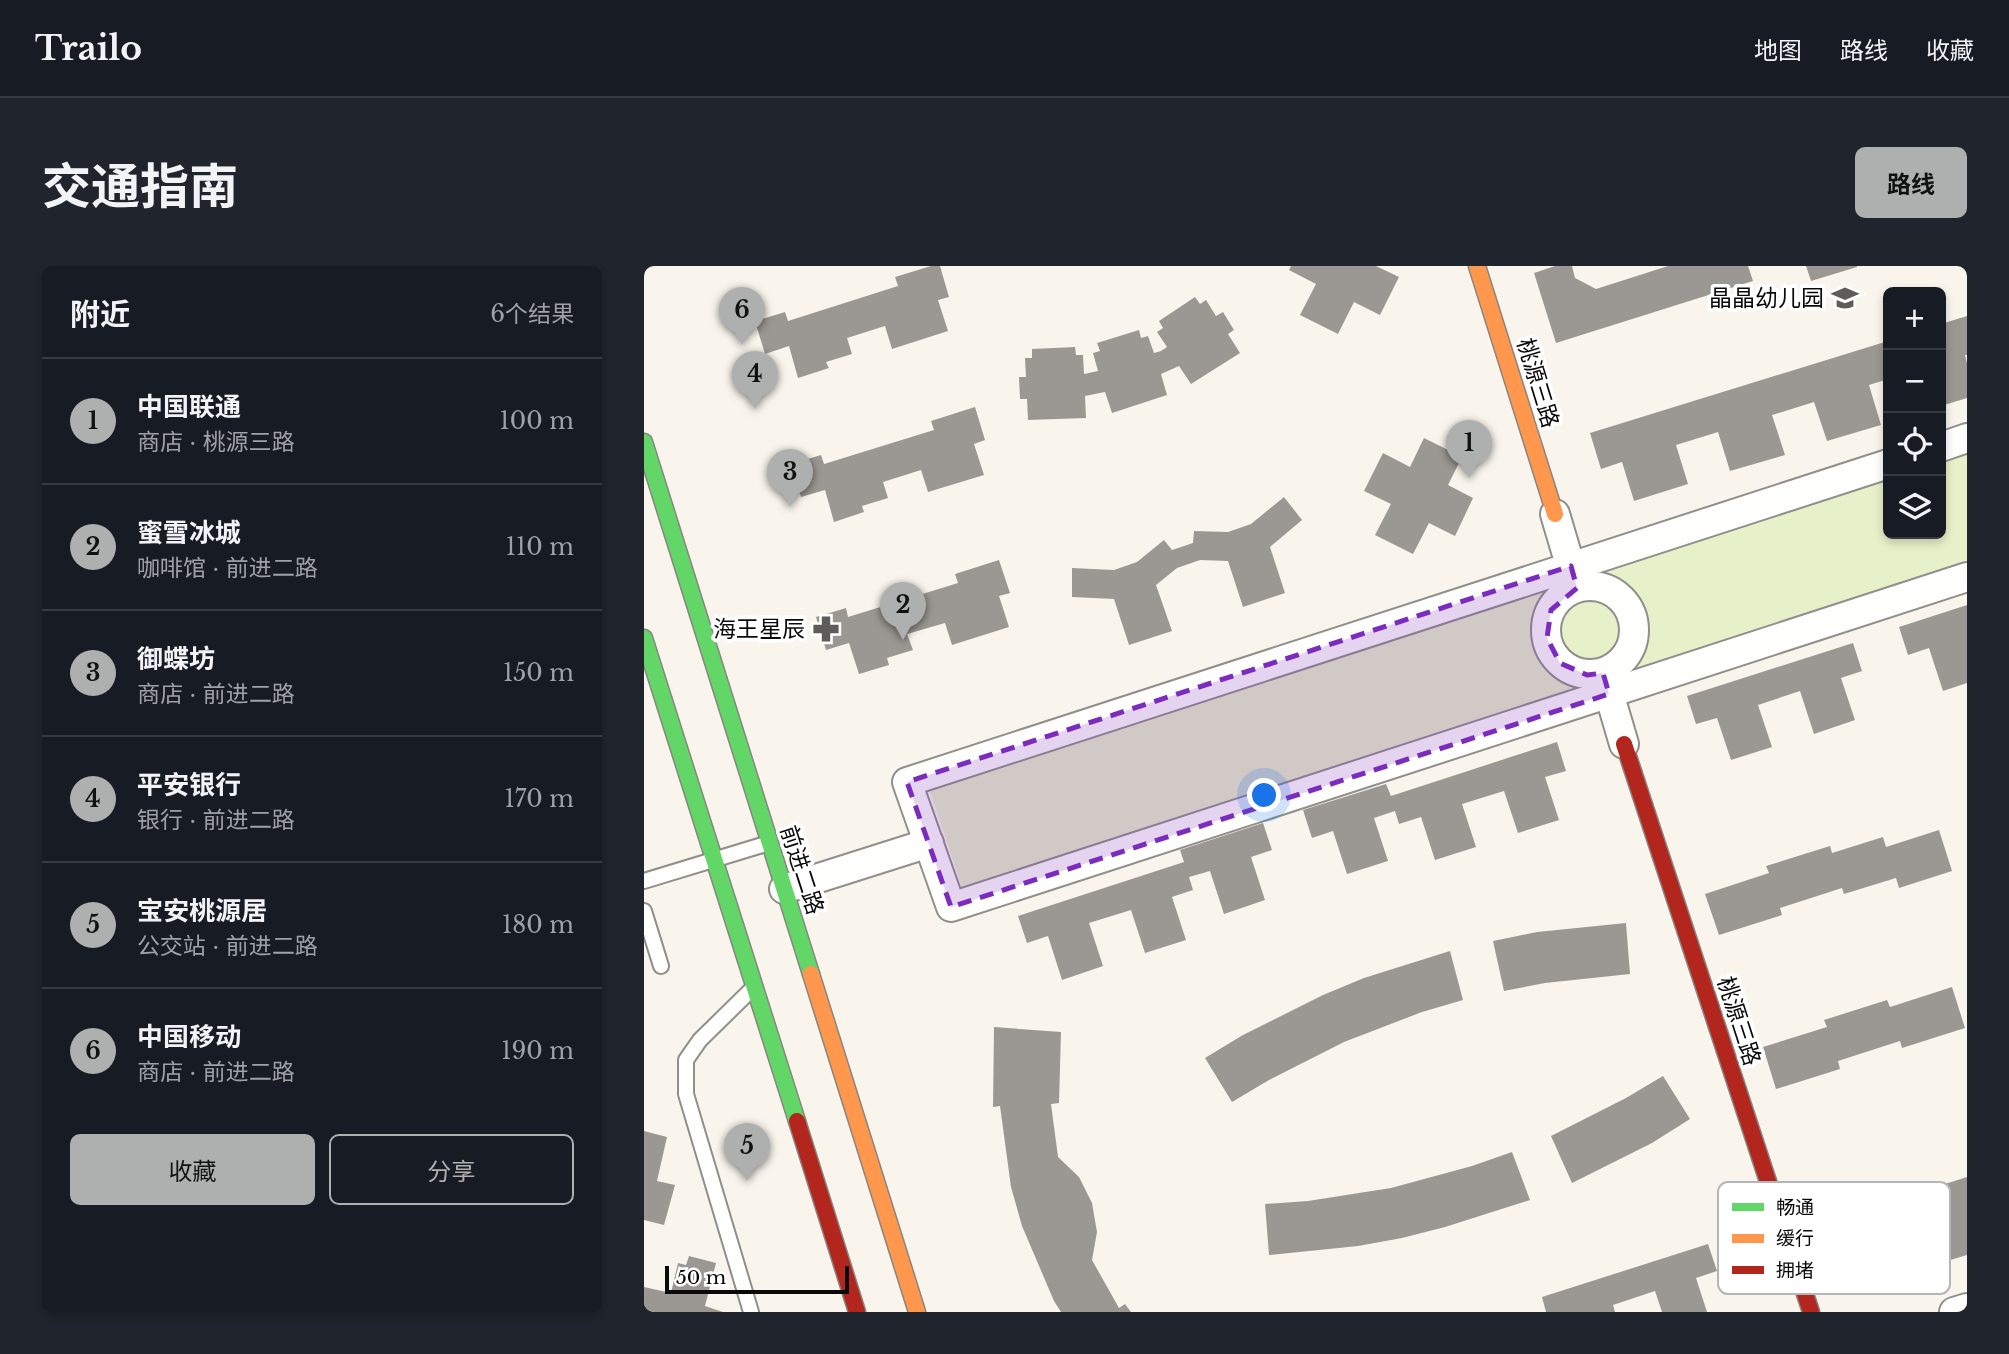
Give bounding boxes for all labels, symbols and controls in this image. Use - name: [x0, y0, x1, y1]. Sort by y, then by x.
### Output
- text: Trailo: [35, 28, 142, 69]
- text: 地图: [1754, 36, 1802, 65]
- text: 路线: [1840, 36, 1888, 65]
- text: 收藏: [1926, 36, 1974, 65]
- button: 路线: [1855, 147, 1967, 218]
- text: 交通指南: [42, 156, 238, 217]
- school or university icon: 晶晶幼儿园: [1830, 283, 1860, 313]
- place label: 晶晶幼儿园: [1709, 284, 1824, 312]
- pin: 6: [719, 287, 765, 345]
- map controls: [1883, 287, 1946, 539]
- button: +: [1883, 287, 1946, 350]
- text: 附近: [70, 296, 130, 333]
- text: 6个结果: [490, 300, 574, 328]
- street label: 桃源三路: [1511, 335, 1565, 431]
- button: −: [1883, 350, 1946, 413]
- pin: 4: [732, 351, 778, 409]
- text: 中国联通: [137, 391, 241, 423]
- text: 1: [88, 407, 98, 435]
- text: 100 m: [500, 407, 574, 435]
- button: locate: [1883, 413, 1946, 476]
- pin: 1: [1446, 420, 1492, 478]
- text: 商店 · 桃源三路: [137, 428, 295, 456]
- pin: 3: [767, 449, 813, 507]
- button: layers: [1883, 476, 1946, 539]
- text: 蜜雪冰城: [137, 517, 241, 549]
- text: 2: [86, 533, 100, 561]
- text: 110 m: [506, 533, 574, 561]
- text: 咖啡馆 · 前进二路: [137, 554, 318, 582]
- pin: 2: [880, 582, 926, 640]
- pharmacy icon: 海王星辰: [811, 614, 841, 644]
- place label: 海王星辰: [713, 615, 805, 643]
- text: 御蝶坊: [137, 643, 215, 675]
- text: 3: [86, 659, 100, 687]
- text: 150 m: [503, 659, 574, 687]
- text: 商店 · 前进二路: [137, 680, 295, 708]
- text: 平安银行: [137, 769, 241, 801]
- your location: [1247, 778, 1281, 812]
- text: 4: [85, 785, 101, 813]
- text: 170 m: [504, 785, 574, 813]
- text: 银行 · 前进二路: [137, 806, 295, 834]
- street label: 前进二路: [774, 822, 830, 918]
- text: 宝安桃源居: [137, 895, 267, 927]
- text: 5: [86, 911, 100, 939]
- text: 180 m: [502, 911, 574, 939]
- text: 公交站 · 前进二路: [137, 932, 318, 960]
- street label: 桃源三路: [1711, 973, 1767, 1069]
- text: 中国移动: [137, 1021, 241, 1053]
- text: 6: [85, 1037, 101, 1065]
- text: 190 m: [501, 1037, 574, 1065]
- text: 商店 · 前进二路: [137, 1058, 295, 1086]
- pin: 5: [724, 1123, 770, 1181]
- button: 收藏: [70, 1134, 315, 1205]
- button: 分享: [329, 1134, 574, 1205]
- legend: [1718, 1182, 1950, 1294]
- text: 畅通: [1776, 1196, 1814, 1219]
- text: 缓行: [1776, 1227, 1814, 1250]
- text: 拥堵: [1776, 1259, 1814, 1282]
- scale bar: [665, 1263, 849, 1295]
- text: 50 m: [676, 1266, 726, 1289]

